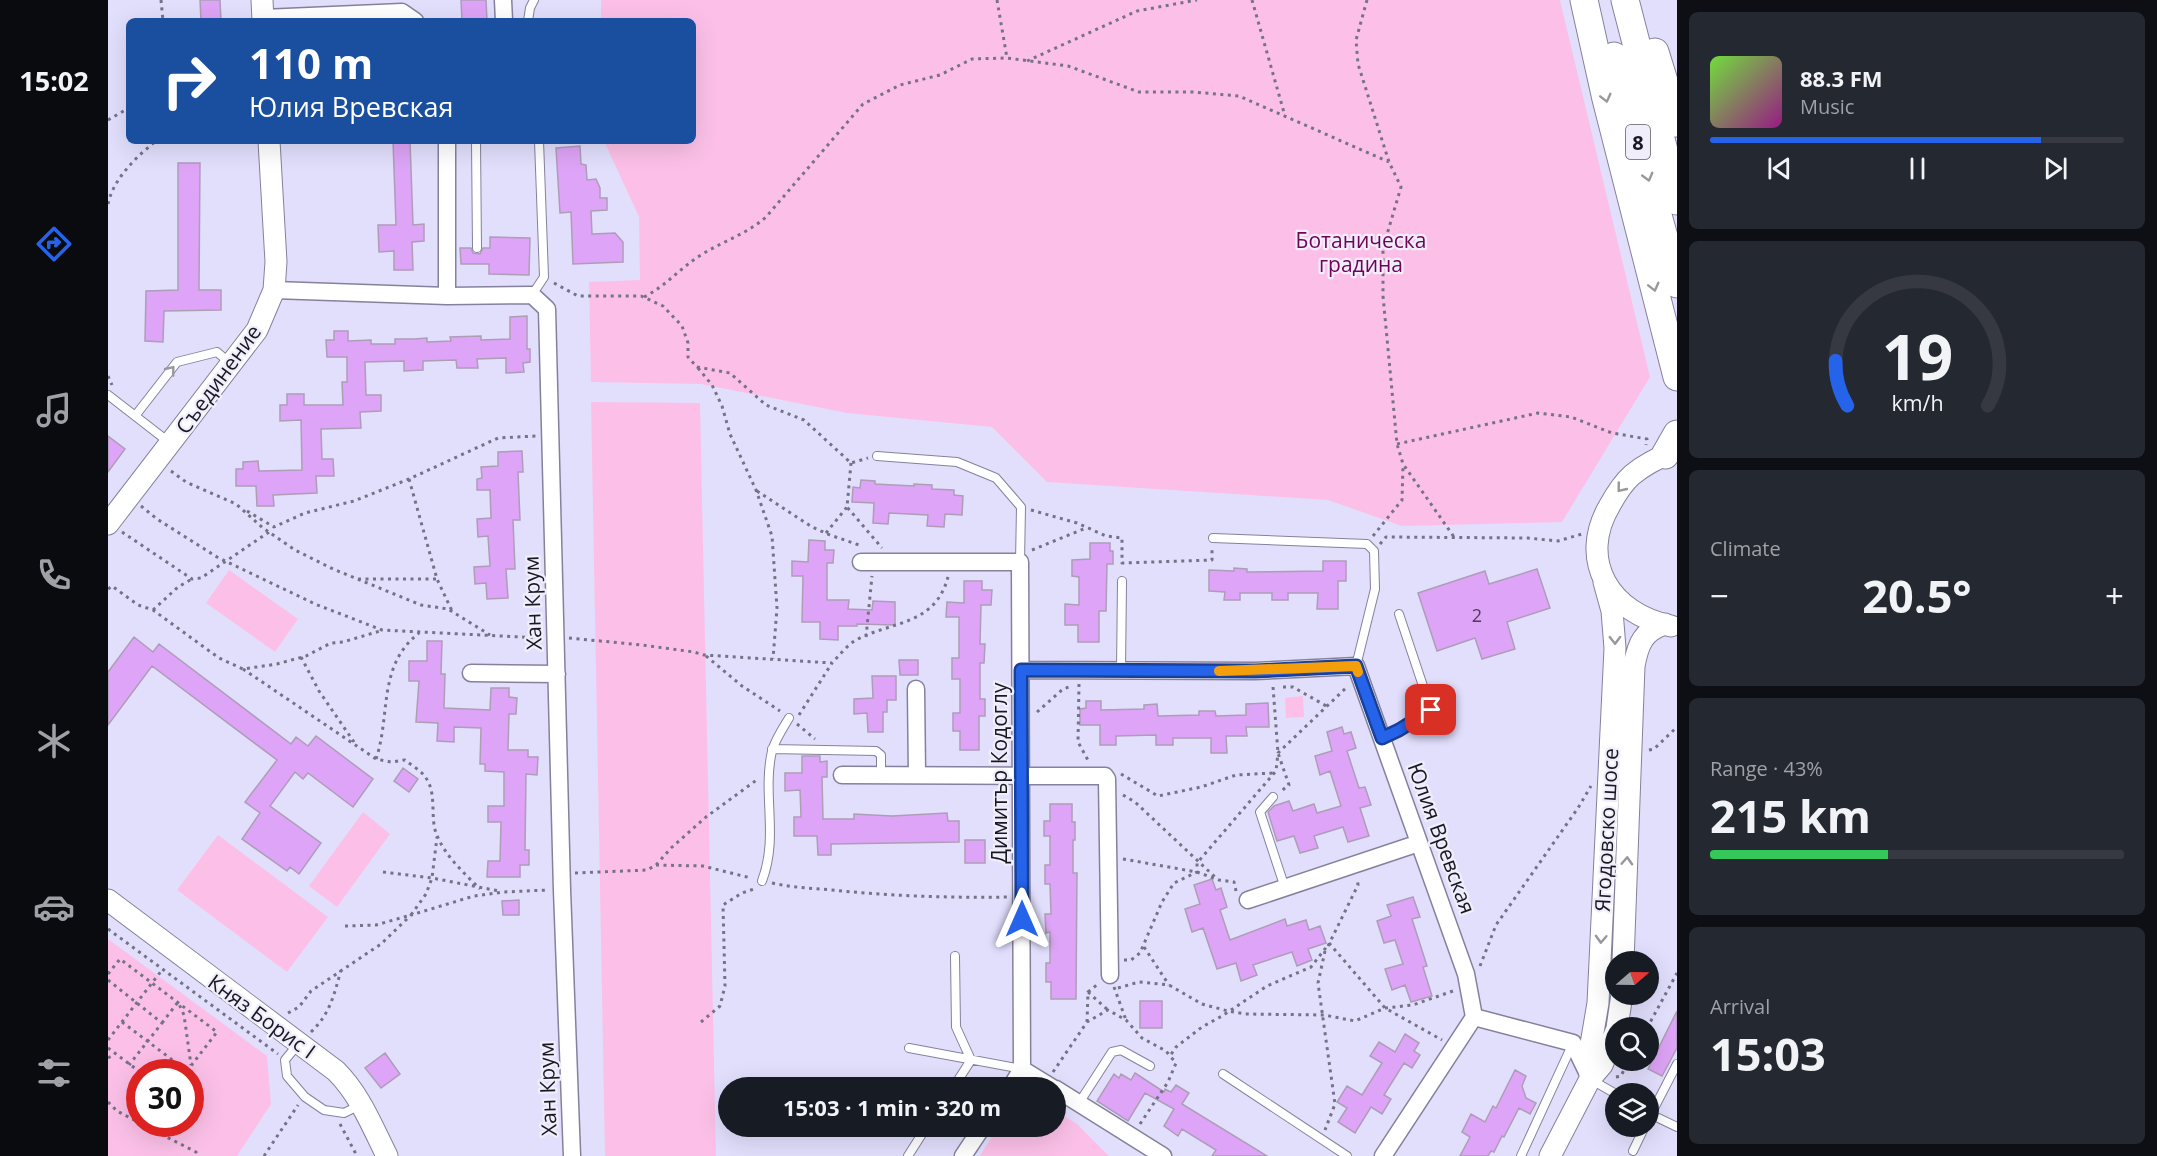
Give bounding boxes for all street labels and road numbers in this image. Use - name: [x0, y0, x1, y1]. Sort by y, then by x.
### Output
- road number: 8: [1626, 125, 1650, 159]
- street label: Съединение: [169, 319, 267, 439]
- street label: Хан Крум: [516, 555, 548, 651]
- street label: Димитър Кодоглу: [985, 682, 1013, 863]
- street label: Ягодовско шосе: [1588, 747, 1624, 913]
- street label: Юлия Вревская: [1402, 759, 1482, 917]
- street label: Княз Борис I: [203, 968, 321, 1064]
- street label: Хан Крум: [531, 1041, 563, 1137]

